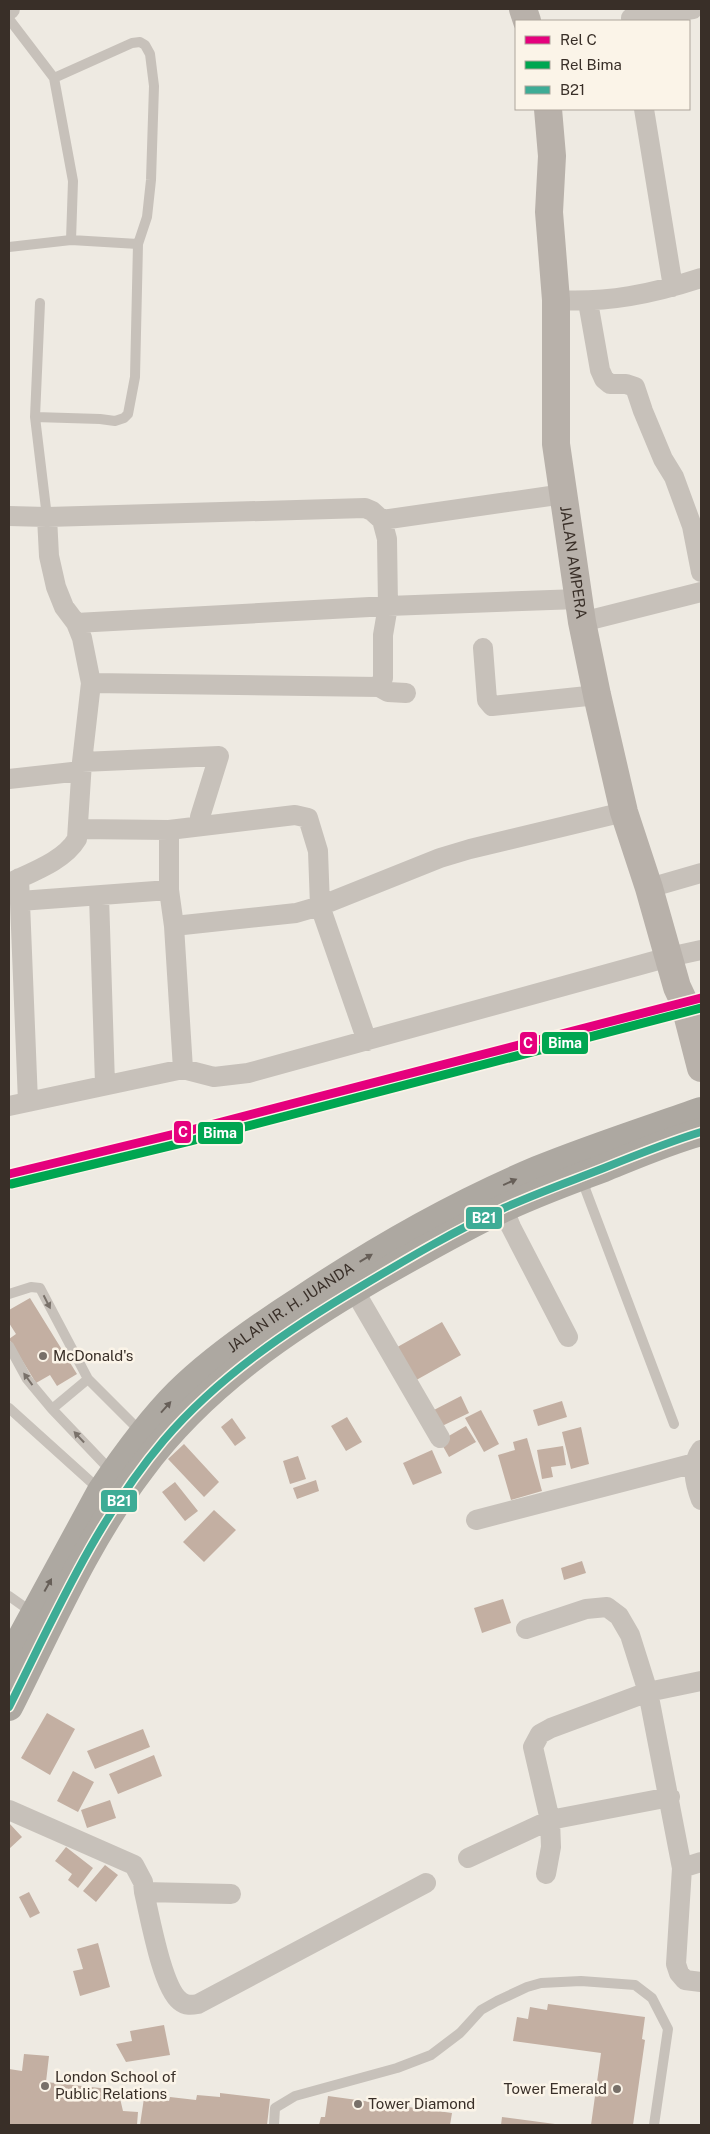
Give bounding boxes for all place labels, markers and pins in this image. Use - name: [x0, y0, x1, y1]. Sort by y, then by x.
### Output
- place label: McDonald's: [53, 1347, 133, 1364]
- marker: McDonald's: [37, 1350, 49, 1362]
- place label: London School of Public Relations: [55, 2068, 176, 2102]
- marker: London School of Public Relations: [39, 2080, 51, 2092]
- place label: Tower Emerald: [504, 2080, 607, 2097]
- marker: Tower Emerald: [611, 2083, 623, 2095]
- place label: Tower Diamond: [368, 2095, 475, 2112]
- marker: Tower Diamond: [352, 2098, 364, 2110]

